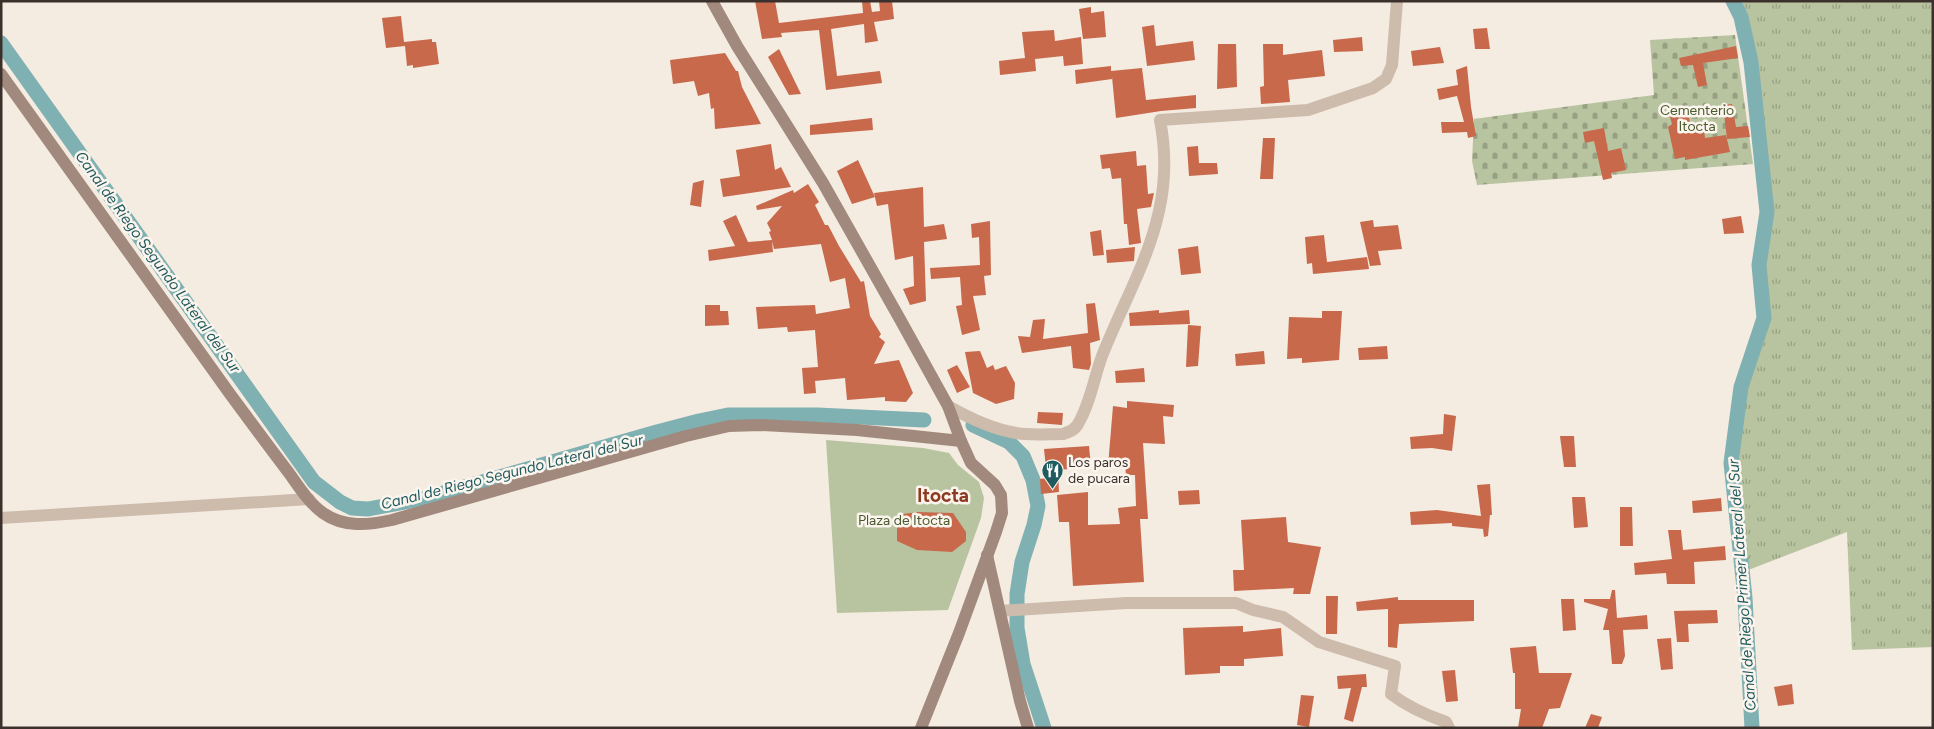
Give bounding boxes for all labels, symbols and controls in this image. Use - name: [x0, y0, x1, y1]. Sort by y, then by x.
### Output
- park label: Cementerio Itocta: [1660, 102, 1734, 135]
- water label: Canal de Riego Segundo Lateral del Sur: [72, 148, 245, 377]
- water label: Canal de Riego Segundo Lateral del Sur: [379, 430, 646, 513]
- place label: Los paros de pucara: [1068, 454, 1130, 487]
- restaurant icon: Los paros de pucara: [1040, 458, 1064, 489]
- water label: Canal de Riego Primer Lateral del Sur: [1724, 458, 1760, 711]
- district label: Itocta: [917, 484, 969, 507]
- park label: Plaza de Itocta: [858, 512, 950, 529]

